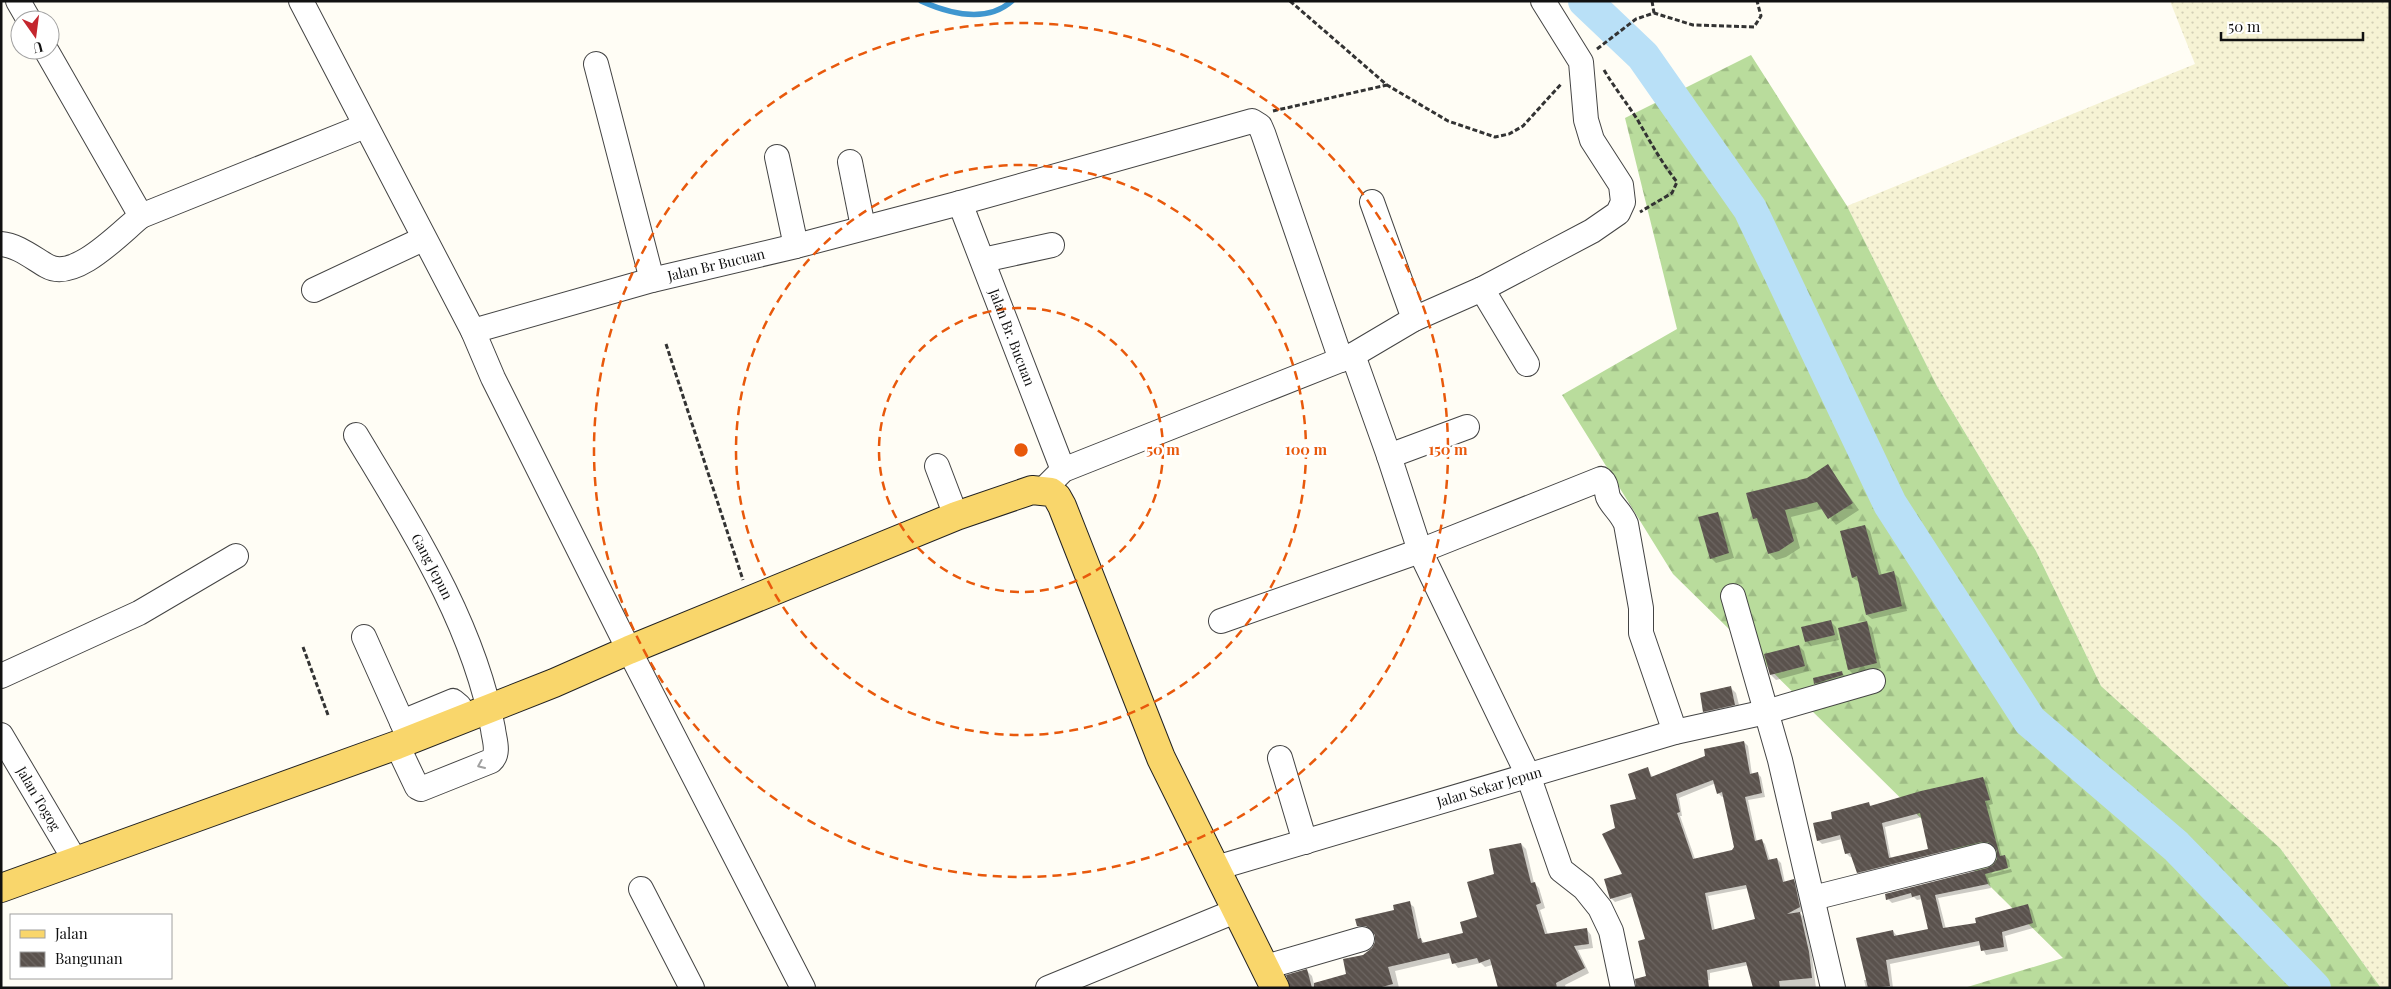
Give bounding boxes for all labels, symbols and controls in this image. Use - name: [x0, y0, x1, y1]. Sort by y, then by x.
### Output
- north arrow: [10, 10, 60, 60]
- scale bar: [2221, 10, 2364, 42]
- text: 50 m: [2228, 16, 2261, 36]
- text: U: [31, 38, 45, 59]
- street label: Jalan Br Bucuan: [664, 244, 767, 285]
- street label: Jalan Br. Bucuan: [985, 285, 1040, 389]
- text: 50 m: [1146, 439, 1180, 459]
- text: 100 m: [1285, 439, 1328, 459]
- text: 150 m: [1428, 439, 1468, 459]
- centre of rings: [1012, 441, 1030, 459]
- street label: Gang Jepun: [407, 530, 458, 603]
- one-way arrow: [477, 759, 486, 770]
- street label: Jalan Togog: [12, 762, 66, 835]
- street label: Jalan Sekar Jepun: [1433, 762, 1545, 811]
- legend: [10, 914, 172, 979]
- text: Jalan: [54, 923, 88, 943]
- text: Bangunan: [55, 948, 123, 968]

